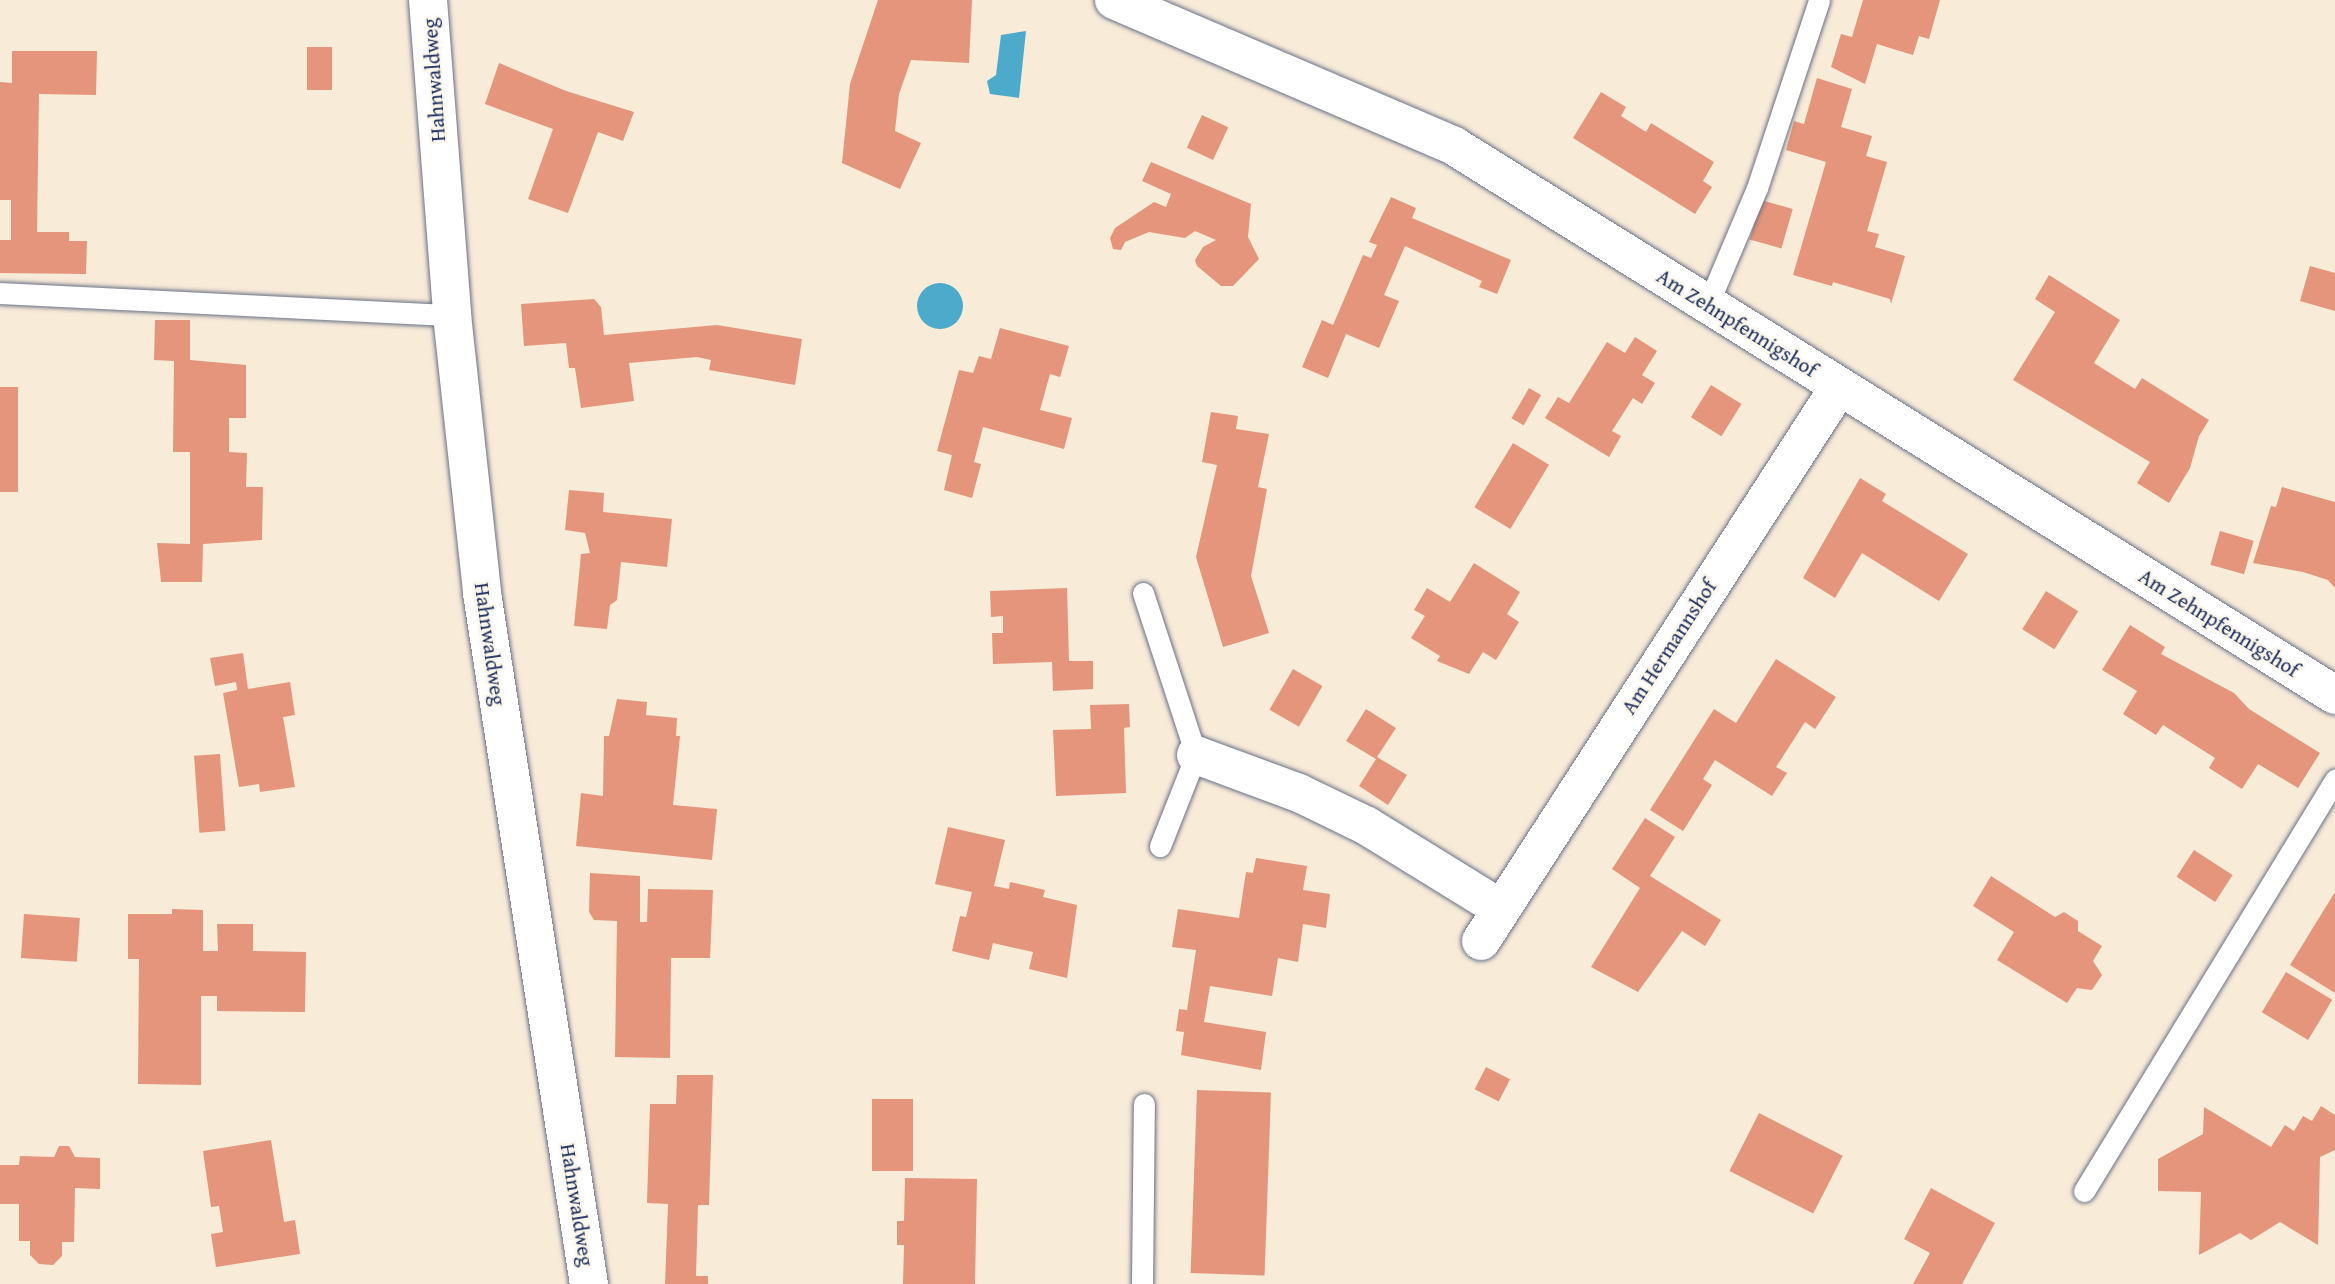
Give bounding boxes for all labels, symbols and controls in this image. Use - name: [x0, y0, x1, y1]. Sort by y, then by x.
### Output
- street label: Hahnwaldweg: [417, 17, 451, 143]
- street label: Am Zehnpfennigshof: [1652, 263, 1822, 383]
- street label: Am Zehnpfennigshof: [2134, 563, 2304, 683]
- street label: Am Hermannshof: [1616, 575, 1722, 719]
- street label: Hahnwaldweg: [469, 581, 511, 707]
- street label: Hahnwaldweg: [555, 1142, 599, 1268]

